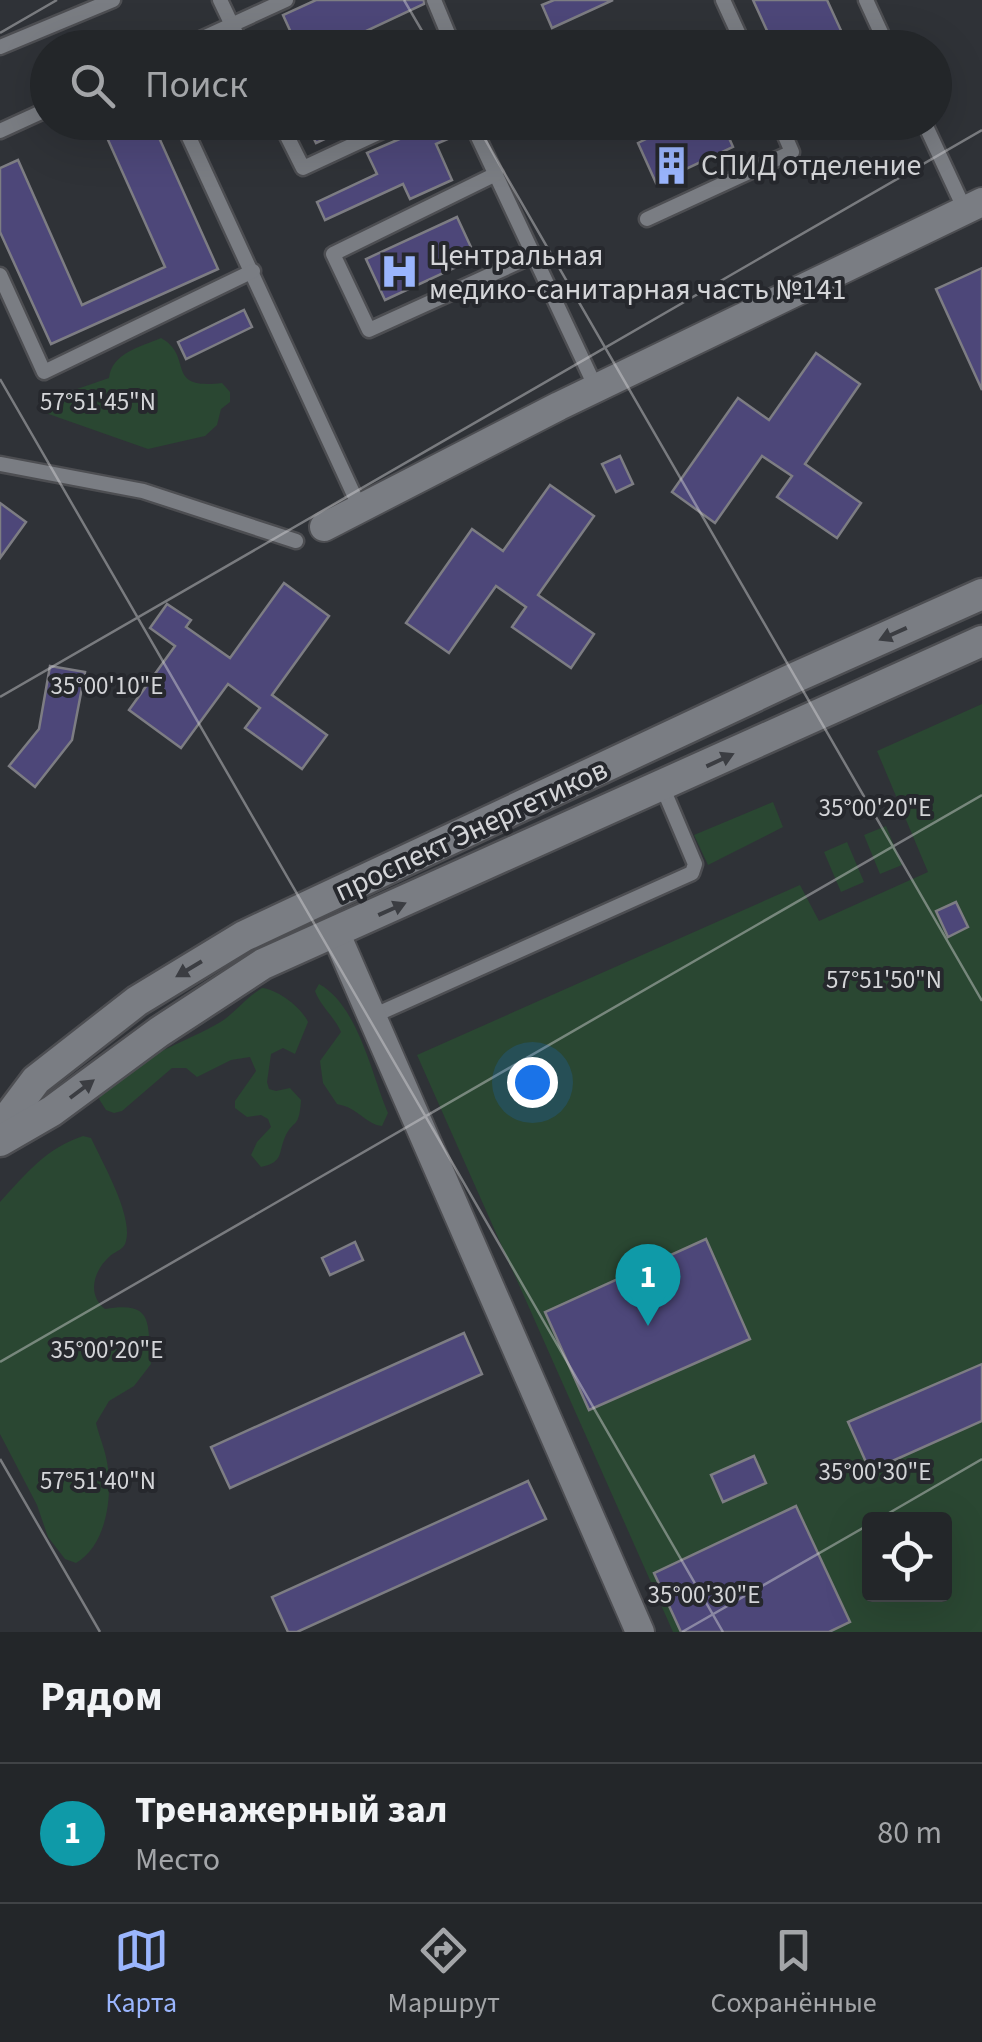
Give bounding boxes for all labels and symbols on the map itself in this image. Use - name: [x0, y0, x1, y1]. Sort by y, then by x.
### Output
- building icon: СПИД отделение: [650, 144, 692, 186]
- place label: СПИД отделение: [701, 144, 921, 187]
- place label: Центральная медико-санитарная часть №141: [429, 234, 847, 311]
- hospital icon: Центральная медико-санитарная часть №141: [378, 251, 420, 293]
- text: 57°51'45"N: [40, 384, 156, 420]
- one-way arrow: [878, 626, 908, 642]
- text: 35°00'10"E: [51, 668, 163, 704]
- street label: проспект Энергетиков: [328, 748, 615, 913]
- one-way arrow: [705, 752, 734, 768]
- text: 35°00'20"E: [819, 790, 931, 826]
- one-way arrow: [377, 901, 407, 917]
- one-way arrow: [175, 960, 203, 977]
- text: 57°51'50"N: [826, 962, 942, 998]
- your location: [507, 1057, 558, 1108]
- one-way arrow: [69, 1079, 95, 1099]
- pin: 1: [616, 1244, 680, 1326]
- text: 35°00'20"E: [51, 1332, 163, 1368]
- text: 35°00'30"E: [819, 1454, 931, 1490]
- text: 57°51'40"N: [40, 1463, 156, 1499]
- text: 35°00'30"E: [648, 1577, 760, 1613]

